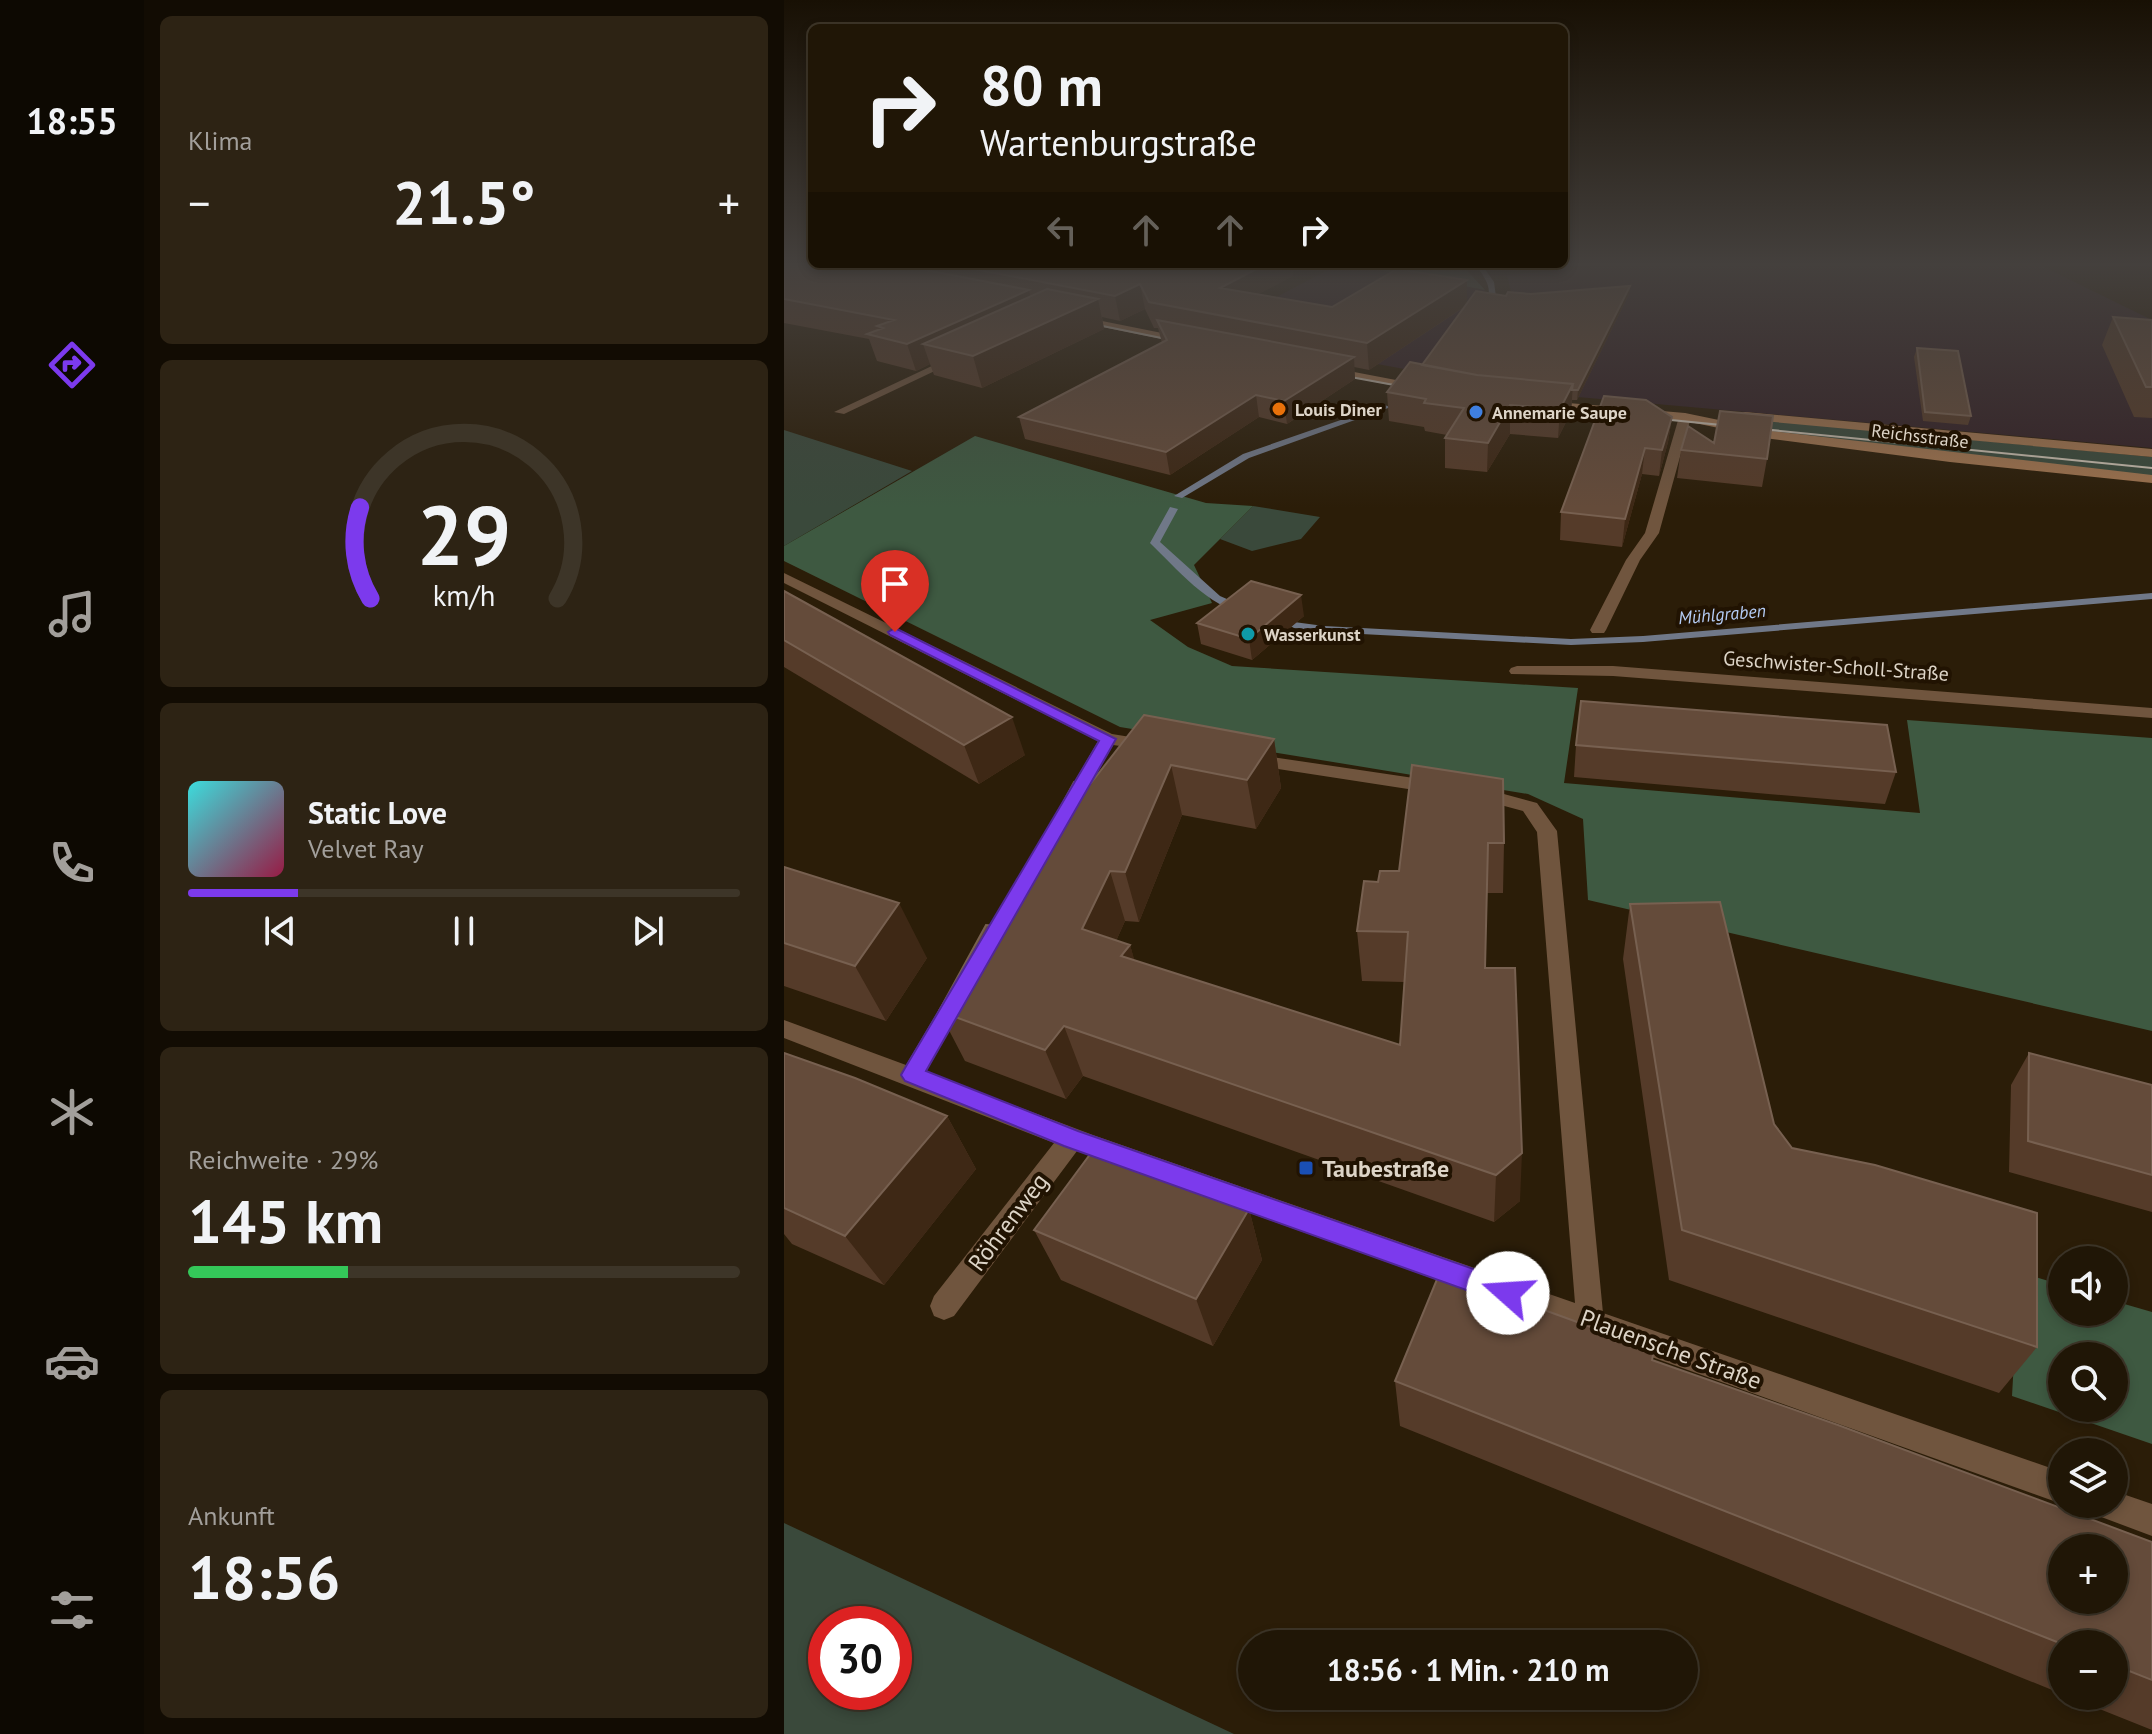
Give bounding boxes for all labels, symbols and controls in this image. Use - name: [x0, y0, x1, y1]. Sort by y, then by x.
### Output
- text: 80 m: [980, 49, 1103, 121]
- icon: right: [848, 56, 952, 160]
- text: 18:55: [26, 97, 118, 144]
- text: Wartenburgstraße: [980, 119, 1257, 166]
- text: Klima: [188, 124, 252, 157]
- text: 21.5°: [392, 163, 536, 241]
- text: −: [188, 174, 210, 231]
- text: +: [718, 174, 740, 231]
- icon: left: [1040, 208, 1084, 252]
- icon: ahead: [1124, 208, 1168, 252]
- icon: ahead: [1208, 208, 1252, 252]
- icon: right: [1292, 208, 1336, 252]
- icon: directions: [44, 337, 100, 393]
- place label: Louis Diner: [1295, 398, 1382, 421]
- marker: Louis Diner: [1270, 400, 1288, 418]
- place label: Annemarie Saupe: [1492, 401, 1627, 424]
- marker: Annemarie Saupe: [1467, 403, 1485, 421]
- street label: Reichsstraße: [1870, 419, 1970, 453]
- text: 29: [417, 480, 511, 588]
- pin: [861, 550, 929, 632]
- icon: arrive: [873, 562, 917, 606]
- text: km/h: [433, 578, 495, 615]
- icon: music: [44, 586, 100, 642]
- water label: Mühlgraben: [1677, 599, 1767, 629]
- place label: Wasserkunst: [1264, 623, 1361, 646]
- marker: Wasserkunst: [1239, 625, 1257, 643]
- street label: Geschwister-Scholl-Straße: [1722, 645, 1950, 687]
- text: Static Love: [308, 793, 447, 832]
- text: Velvet Ray: [308, 832, 424, 865]
- icon: phone: [44, 835, 100, 891]
- icon: previous: [258, 909, 302, 953]
- icon: pause: [442, 909, 486, 953]
- icon: next: [626, 909, 670, 953]
- icon: climate: [44, 1084, 100, 1140]
- text: Reichweite · 29%: [188, 1143, 378, 1176]
- place label: Taubestraße: [1322, 1153, 1449, 1184]
- marker: Taubestraße: [1297, 1159, 1315, 1177]
- street label: Röhrenweg: [961, 1167, 1055, 1277]
- text: 145 km: [188, 1182, 383, 1260]
- map controls: [2048, 1246, 2128, 1710]
- button: sound: [2048, 1246, 2128, 1326]
- position arrow: [1466, 1251, 1550, 1335]
- street label: Plauensche Straße: [1576, 1302, 1766, 1396]
- icon: car: [44, 1333, 100, 1389]
- button: search: [2048, 1342, 2128, 1422]
- button: layers: [2048, 1438, 2128, 1518]
- text: Ankunft: [188, 1499, 275, 1532]
- button: +: [2048, 1534, 2128, 1614]
- text: 18:56: [188, 1538, 340, 1616]
- icon: filters: [44, 1582, 100, 1638]
- speed limit sign: 30: [808, 1606, 912, 1710]
- button: −: [2048, 1630, 2128, 1710]
- text: 18:56 · 1 Min. · 210 m: [1327, 1650, 1609, 1689]

